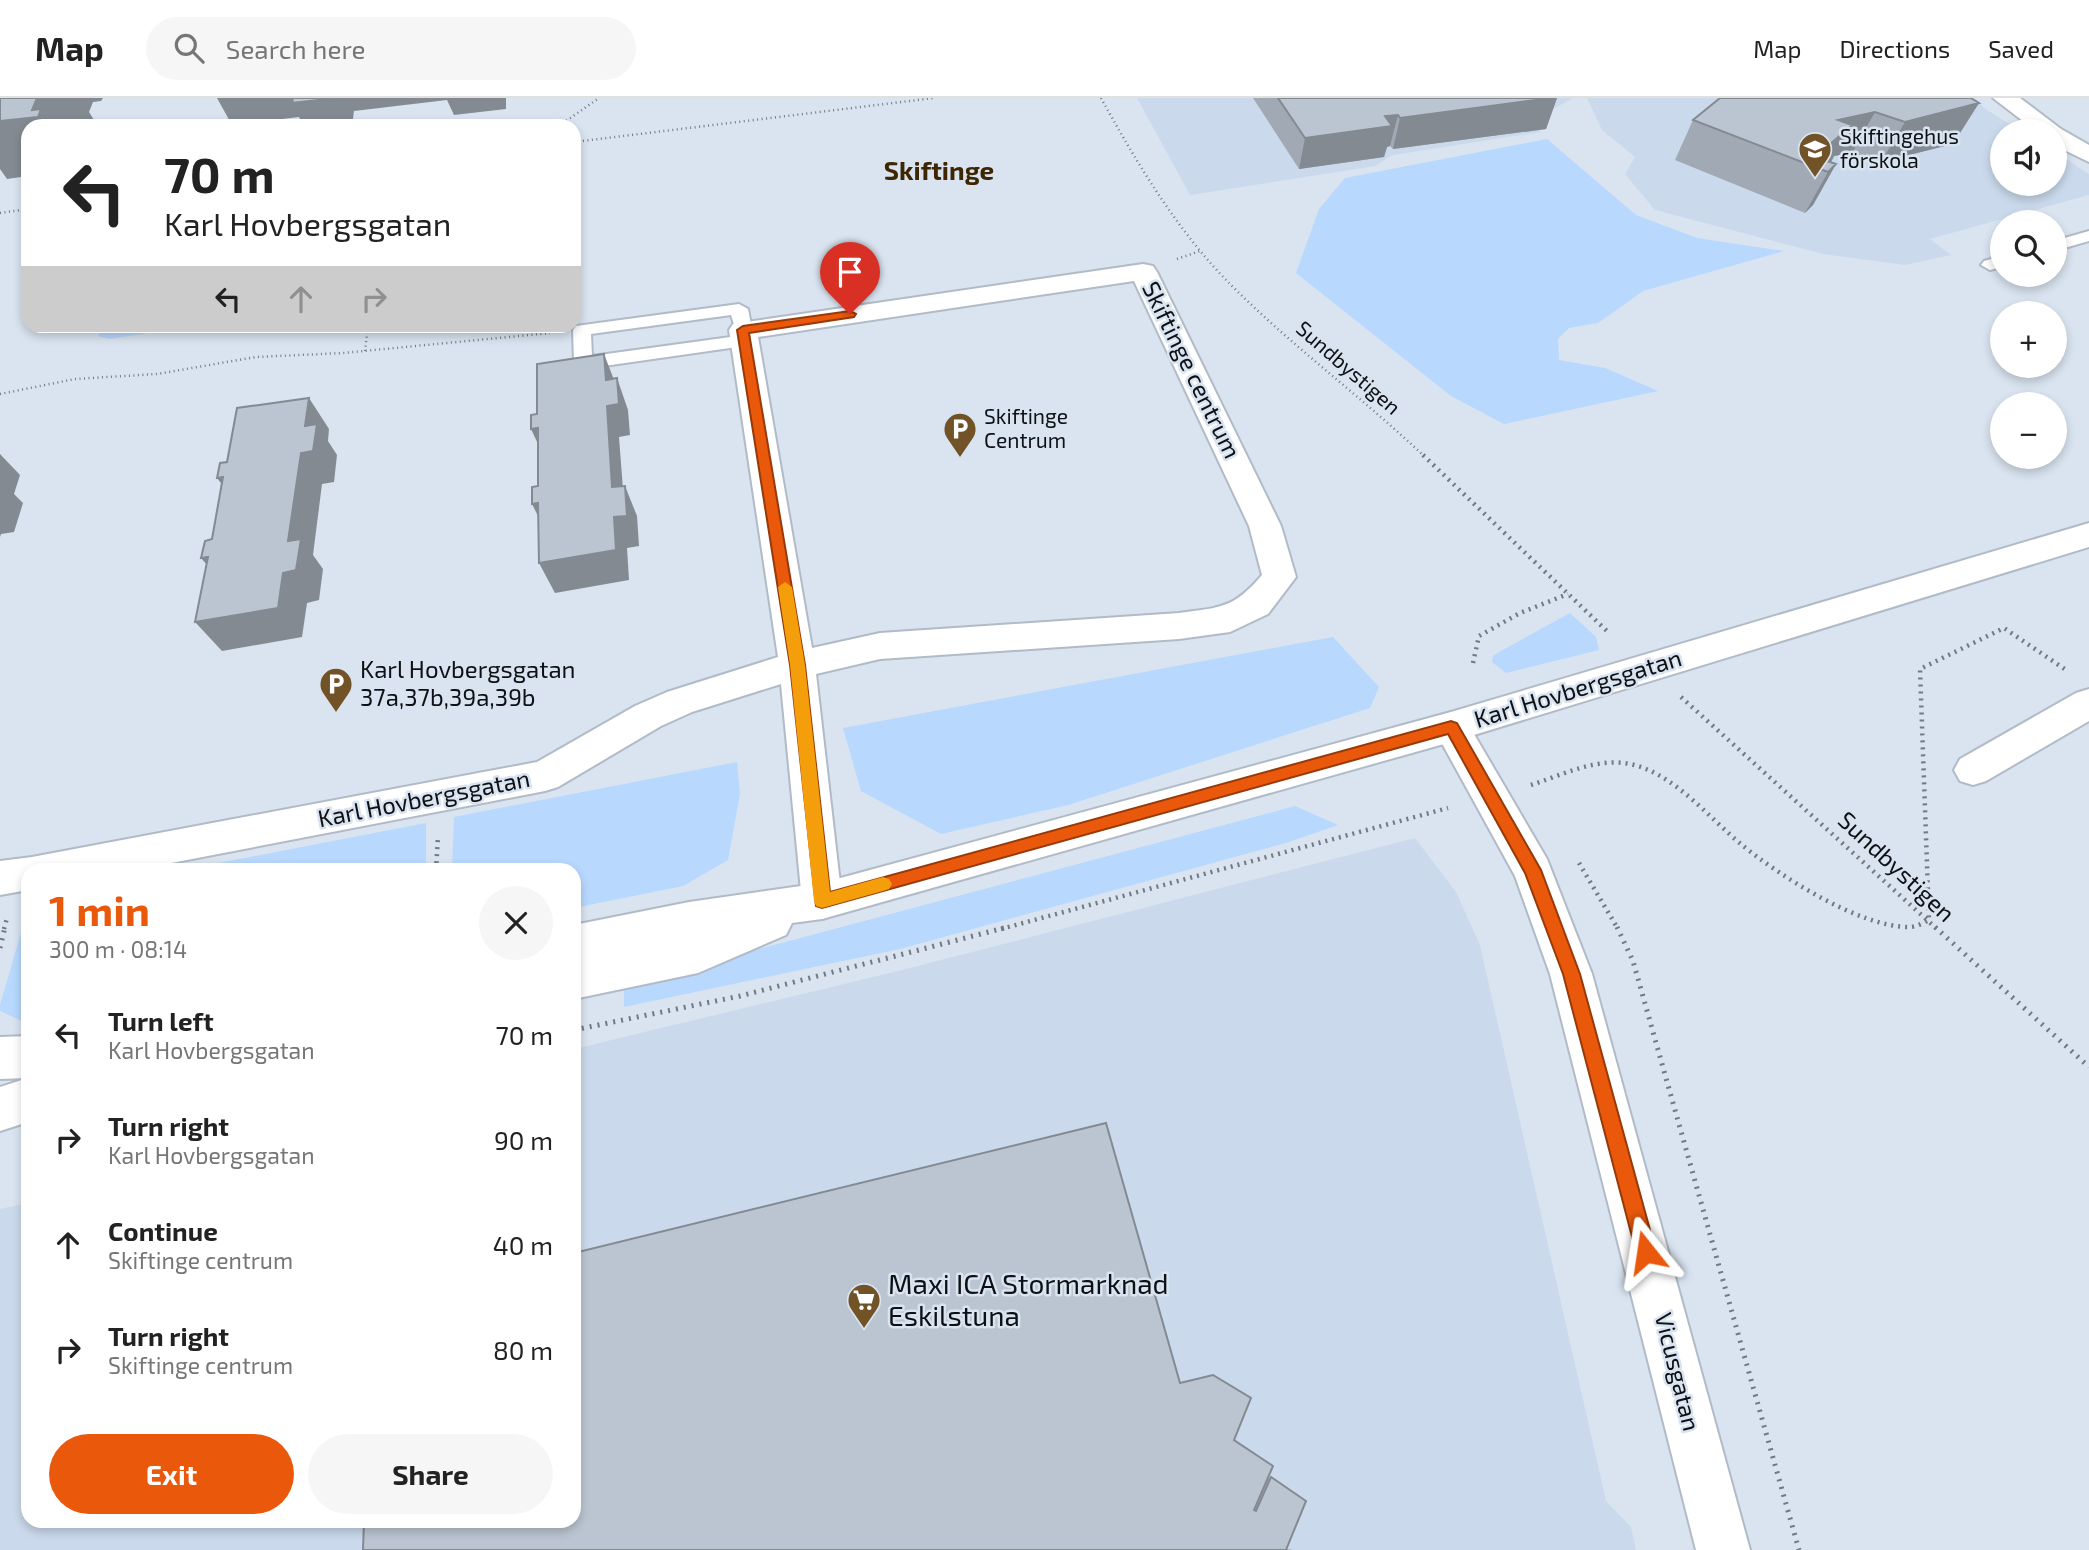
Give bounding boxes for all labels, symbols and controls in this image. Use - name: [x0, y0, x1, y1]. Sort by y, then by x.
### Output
- search box: [146, 17, 636, 80]
- text: Map: [35, 28, 104, 68]
- icon: search: [170, 29, 208, 67]
- text: Search here: [226, 33, 365, 64]
- text: Map: [1753, 34, 1801, 63]
- text: Directions: [1839, 34, 1950, 63]
- text: Saved: [1988, 34, 2054, 63]
- map controls: [1990, 119, 2067, 469]
- button: sound: [1990, 119, 2067, 196]
- place label: Skiftingehus förskola: [1840, 123, 1959, 172]
- school or university icon: Skiftingehus förskola: [1796, 130, 1834, 179]
- text: 70 m: [164, 144, 275, 203]
- icon: left: [49, 147, 140, 238]
- district label: Skiftinge: [884, 154, 994, 185]
- text: Karl Hovbergsgatan: [164, 204, 451, 242]
- button: search: [1990, 210, 2067, 287]
- pin: [820, 242, 880, 314]
- icon: arrive: [831, 253, 869, 291]
- street label: Skiftinge centrum: [1137, 276, 1248, 463]
- icon: left: [209, 280, 247, 318]
- icon: ahead: [282, 280, 320, 318]
- icon: right: [355, 280, 393, 318]
- button: +: [1990, 301, 2067, 378]
- street label: Sundbystigen: [1292, 315, 1406, 419]
- button: −: [1990, 392, 2067, 469]
- place label: Skiftinge Centrum: [984, 403, 1068, 452]
- parking icon: Skiftinge Centrum: [941, 410, 979, 459]
- street label: Karl Hovbergsgatan: [1470, 642, 1685, 733]
- place label: Karl Hovbergsgatan 37a,37b,39a,39b: [360, 654, 576, 711]
- parking icon: Karl Hovbergsgatan 37a,37b,39a,39b: [317, 665, 355, 714]
- street label: Karl Hovbergsgatan: [315, 763, 532, 832]
- street label: Sundbystigen: [1833, 805, 1961, 927]
- text: 1 min: [49, 884, 150, 934]
- button: close: [479, 886, 553, 960]
- text: 300 m · 08:14: [49, 935, 187, 963]
- text: Turn left: [108, 1005, 214, 1036]
- icon: left: [49, 1016, 87, 1054]
- text: 70 m: [495, 1019, 553, 1050]
- text: Karl Hovbergsgatan: [108, 1036, 315, 1064]
- text: Turn right: [108, 1110, 229, 1141]
- icon: right: [49, 1121, 87, 1159]
- text: 90 m: [494, 1124, 553, 1155]
- text: Karl Hovbergsgatan: [108, 1141, 315, 1169]
- text: Continue: [108, 1215, 218, 1246]
- position arrow: [1609, 1215, 1683, 1289]
- icon: ahead: [49, 1226, 87, 1264]
- text: 40 m: [493, 1229, 553, 1260]
- text: Skiftinge centrum: [108, 1246, 293, 1274]
- place label: Maxi ICA Stormarknad Eskilstuna: [888, 1266, 1169, 1332]
- supermarket icon: Maxi ICA Stormarknad Eskilstuna: [845, 1281, 883, 1330]
- street label: Vicusgatan: [1650, 1309, 1707, 1434]
- text: Turn right: [108, 1320, 229, 1351]
- icon: right: [49, 1331, 87, 1369]
- text: 80 m: [493, 1334, 553, 1365]
- text: Skiftinge centrum: [108, 1351, 293, 1379]
- button: Exit: [49, 1434, 294, 1514]
- button: Share: [308, 1434, 553, 1514]

